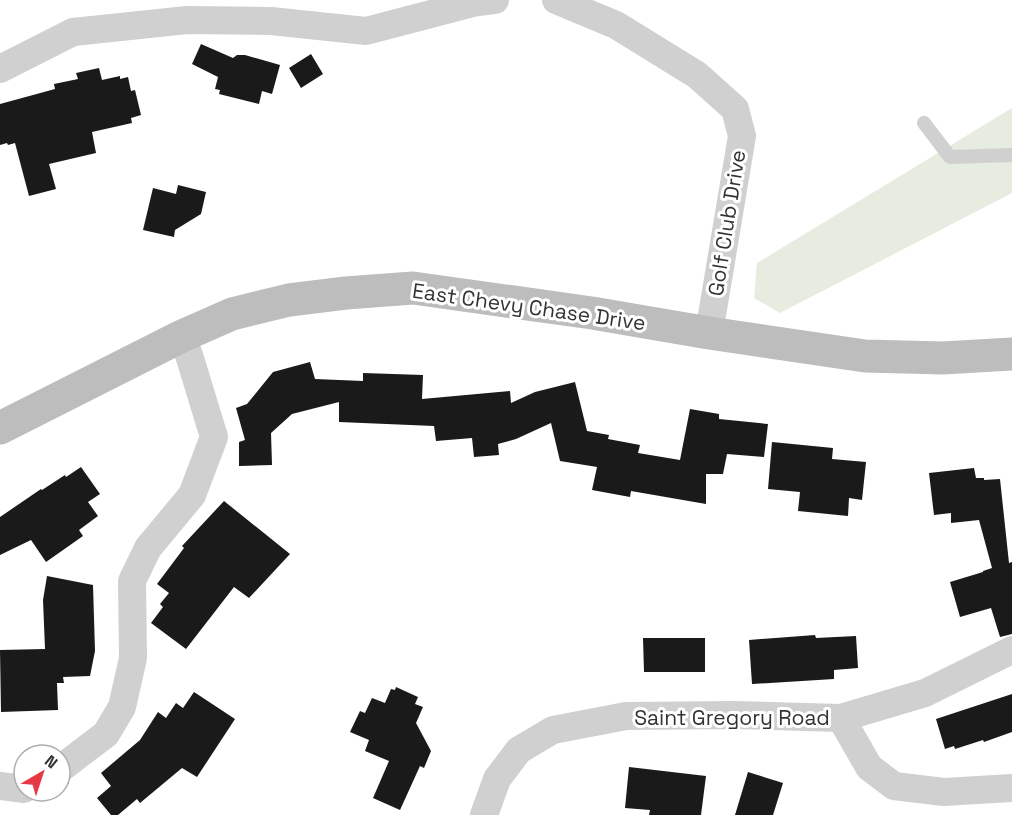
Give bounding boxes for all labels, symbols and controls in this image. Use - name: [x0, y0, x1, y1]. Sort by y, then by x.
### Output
- street label: Golf Club Drive: [702, 148, 751, 298]
- street label: East Chevy Chase Drive: [411, 277, 647, 336]
- street label: Saint Gregory Road: [634, 704, 830, 731]
- north arrow: [12, 743, 72, 803]
- text: N: [40, 750, 62, 773]

